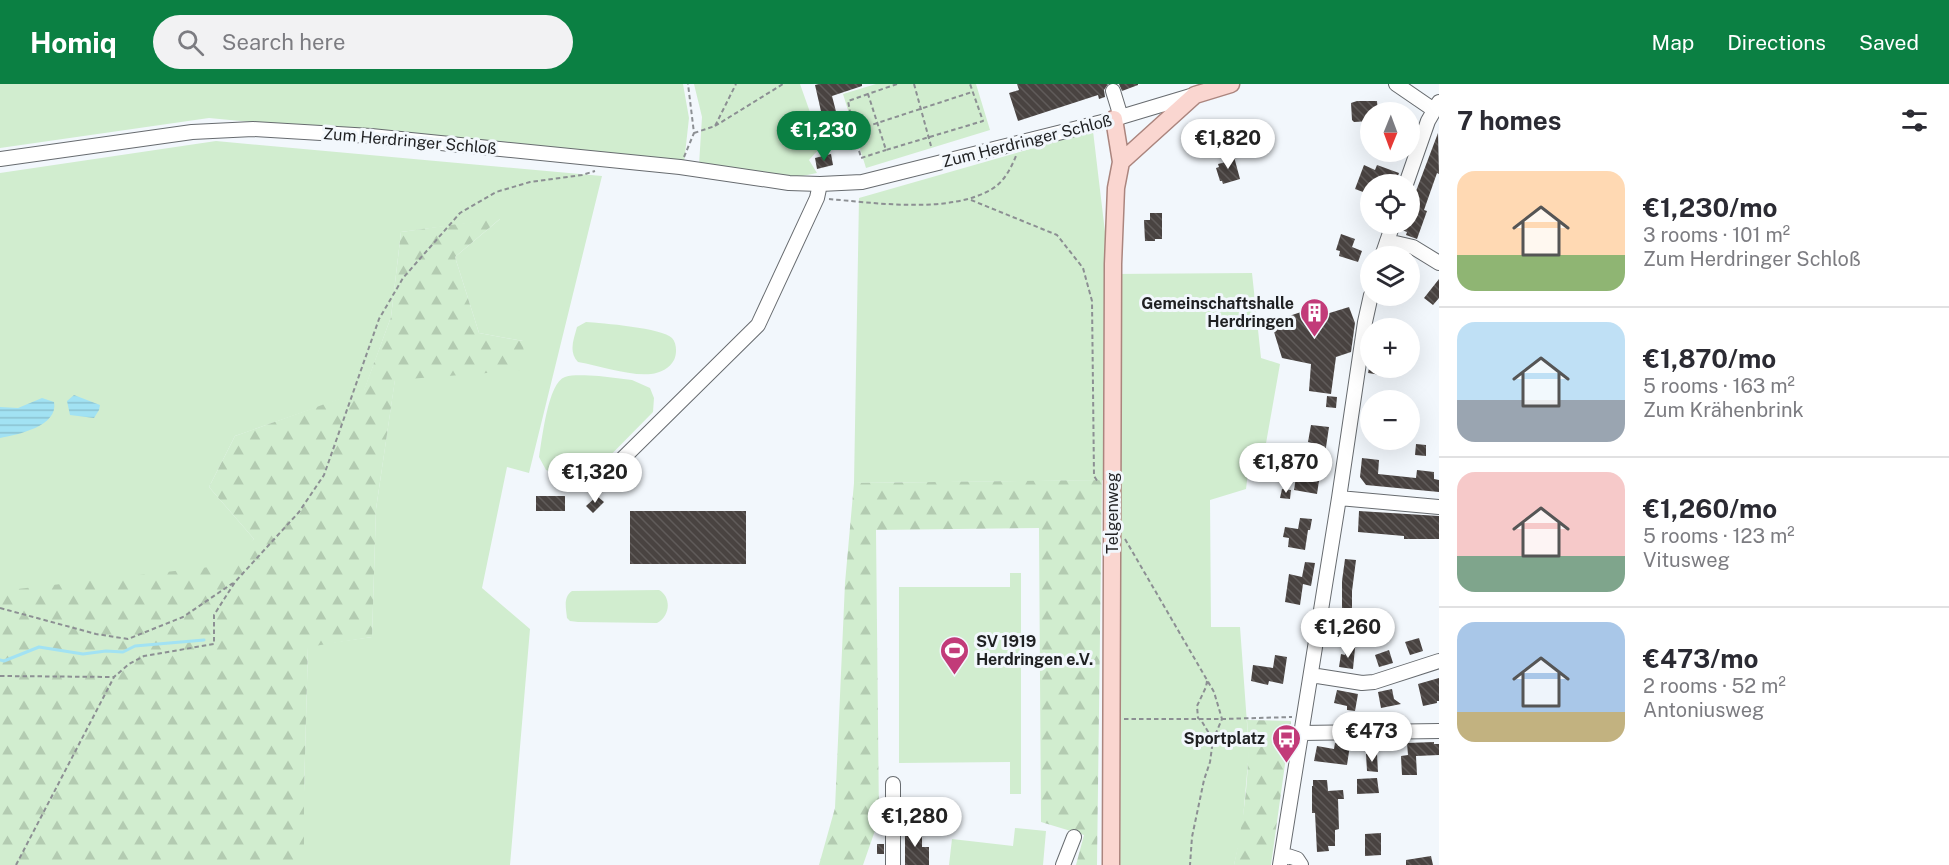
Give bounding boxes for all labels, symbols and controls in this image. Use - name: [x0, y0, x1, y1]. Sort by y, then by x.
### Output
- search box: [153, 15, 573, 69]
- text: Homiq: [30, 26, 117, 59]
- icon: search: [174, 26, 207, 59]
- text: Search here: [222, 29, 345, 55]
- text: Map: [1652, 30, 1694, 55]
- text: Directions: [1727, 30, 1826, 55]
- text: Saved: [1859, 30, 1919, 55]
- north arrow: [1360, 102, 1420, 162]
- map controls: [1360, 102, 1420, 450]
- icon: filters: [1898, 104, 1931, 137]
- text: 7 homes: [1457, 105, 1561, 136]
- pin: €1,230: [775, 111, 873, 162]
- street label: Zum Herdringer Schloß: [940, 111, 1114, 171]
- text: €1,230: [791, 118, 857, 142]
- pin: €1,820: [1179, 119, 1277, 170]
- street label: Zum Herdringer Schloß: [322, 124, 498, 158]
- text: €1,820: [1195, 126, 1261, 150]
- button: locate: [1360, 174, 1420, 234]
- text: €1,230/mo: [1643, 192, 1777, 223]
- icon: home: [1505, 195, 1577, 267]
- text: 3 rooms · 101 m²: [1643, 223, 1790, 247]
- button: layers: [1360, 246, 1420, 306]
- text: Zum Herdringer Schloß: [1643, 247, 1861, 271]
- place label: Gemeinschaftshalle Herdringen: [1141, 294, 1294, 331]
- building icon: Gemeinschaftshalle Herdringen: [1299, 296, 1331, 338]
- button: +: [1360, 318, 1420, 378]
- text: €1,870/mo: [1643, 343, 1776, 374]
- icon: home: [1505, 346, 1577, 418]
- text: 5 rooms · 163 m²: [1643, 374, 1795, 398]
- button: −: [1360, 390, 1420, 450]
- text: Zum Krähenbrink: [1643, 398, 1804, 422]
- pin: €1,870: [1237, 443, 1335, 494]
- text: €1,870: [1253, 450, 1319, 474]
- pin: €1,320: [546, 453, 644, 504]
- text: €1,320: [562, 460, 628, 484]
- street label: Telgenweg: [1103, 472, 1122, 554]
- text: €1,260/mo: [1643, 493, 1777, 524]
- icon: home: [1505, 496, 1577, 568]
- text: 5 rooms · 123 m²: [1643, 524, 1795, 548]
- text: Vitusweg: [1643, 548, 1730, 572]
- pin: €1,260: [1299, 608, 1397, 659]
- text: €1,260: [1315, 615, 1381, 639]
- place label: SV 1919 Herdringen e.V.: [976, 632, 1093, 669]
- sports icon: SV 1919 Herdringen e.V.: [939, 634, 971, 676]
- text: €473/mo: [1643, 643, 1758, 674]
- icon: home: [1505, 646, 1577, 718]
- text: 2 rooms · 52 m²: [1643, 674, 1786, 698]
- text: Antoniusweg: [1643, 698, 1764, 722]
- pin: €473: [1336, 712, 1408, 763]
- text: €473: [1346, 719, 1398, 743]
- bus stop icon: Sportplatz: [1270, 722, 1302, 764]
- place label: Sportplatz: [1184, 729, 1265, 748]
- pin: €1,280: [866, 797, 964, 848]
- text: €1,280: [882, 804, 948, 828]

